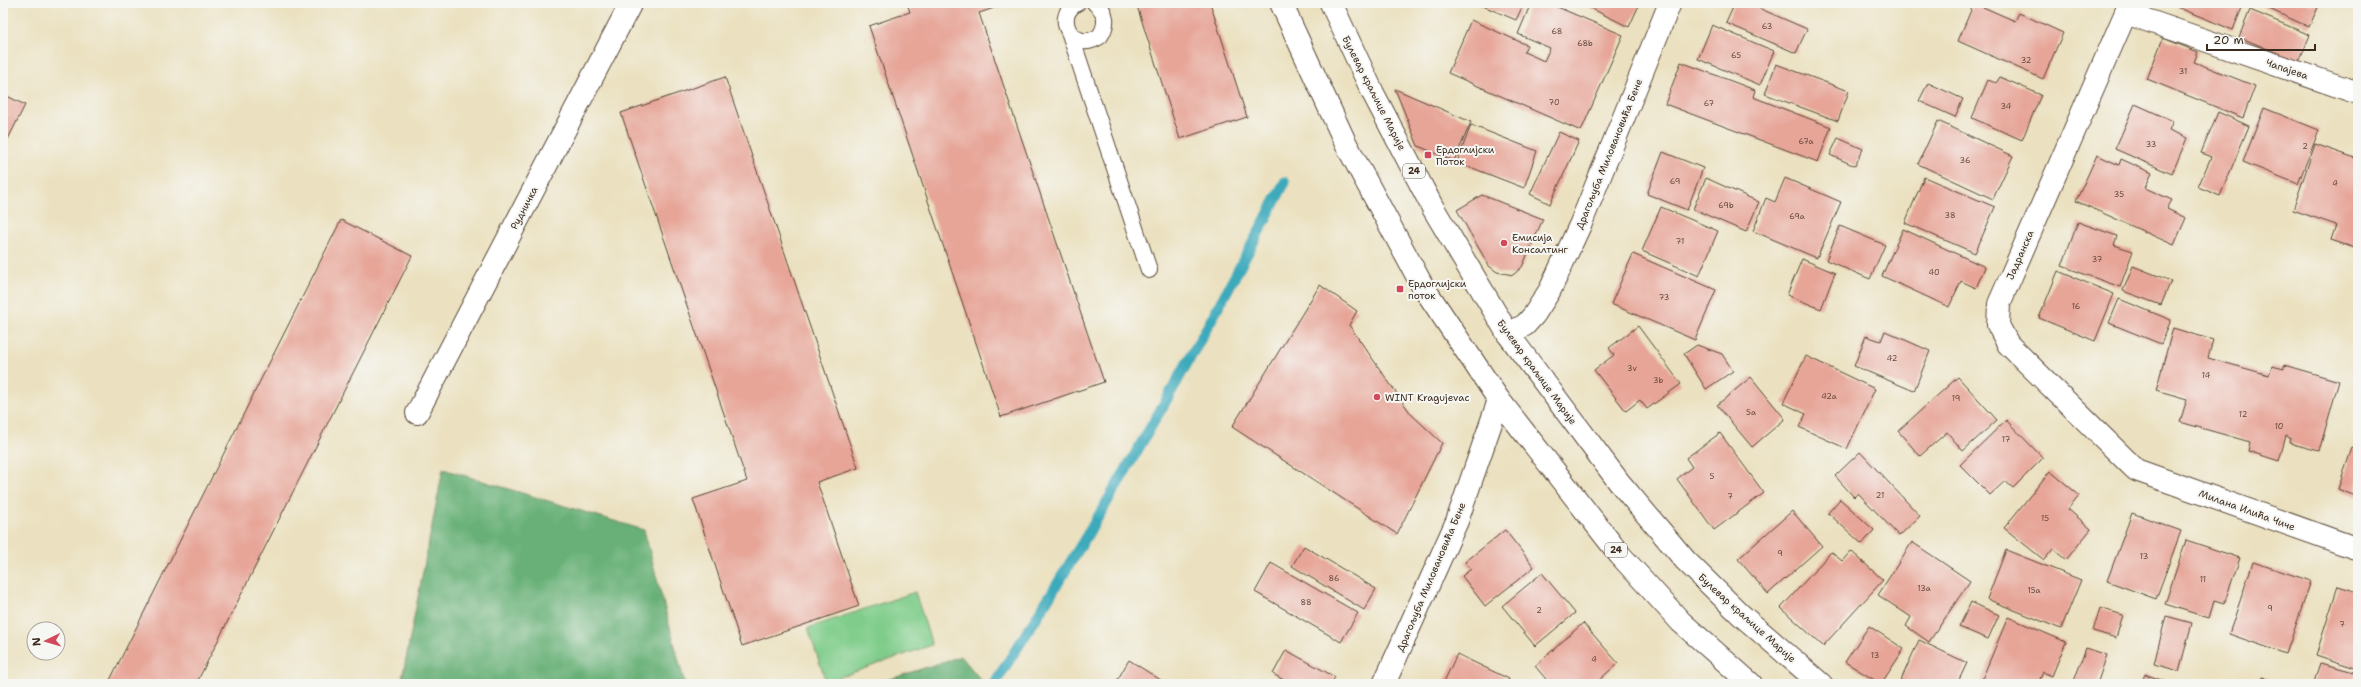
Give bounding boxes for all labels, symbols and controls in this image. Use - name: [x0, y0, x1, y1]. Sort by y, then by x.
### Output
- house number: 63: [1762, 21, 1772, 32]
- house number: 68: [1552, 26, 1562, 37]
- scale bar: [2207, 26, 2315, 52]
- text: 20 m: [2213, 32, 2244, 48]
- street label: Булевар краљице Марије: [1339, 33, 1409, 153]
- house number: 68b: [1577, 38, 1593, 49]
- house number: 65: [1731, 50, 1741, 61]
- house number: 32: [2021, 55, 2032, 66]
- street label: Чапајева: [2264, 56, 2311, 83]
- house number: 31: [2179, 66, 2187, 77]
- street label: Драгољуба Миловановића Бене: [1573, 77, 1645, 231]
- house number: 70: [1548, 97, 1560, 108]
- house number: 67: [1704, 98, 1715, 109]
- house number: 34: [2001, 101, 2012, 112]
- house number: 67a: [1799, 136, 1813, 147]
- house number: 33: [2146, 139, 2156, 150]
- house number: 2: [2302, 141, 2308, 152]
- place label: Ердоглијски Поток: [1436, 143, 1495, 168]
- marker: Ердоглијски Поток: [1423, 150, 1433, 160]
- house number: 36: [1960, 155, 1971, 166]
- road number: 24: [1403, 164, 1425, 178]
- house number: 69: [1670, 176, 1680, 187]
- house number: 4: [2332, 178, 2338, 189]
- street label: Рудничка: [507, 184, 541, 232]
- house number: 35: [2114, 189, 2124, 200]
- house number: 69b: [1718, 200, 1734, 211]
- house number: 38: [1945, 210, 1955, 221]
- house number: 69a: [1789, 211, 1805, 222]
- street label: Јадранска: [2003, 228, 2037, 282]
- place label: Емисија Консалтинг: [1512, 231, 1569, 256]
- house number: 71: [1676, 236, 1684, 247]
- marker: Емисија Консалтинг: [1499, 238, 1509, 248]
- house number: 37: [2092, 254, 2103, 265]
- house number: 40: [1928, 267, 1940, 278]
- place label: Ердоглијски поток: [1408, 277, 1467, 302]
- marker: Ердоглијски поток: [1395, 284, 1405, 294]
- house number: 73: [1659, 292, 1669, 303]
- house number: 16: [2072, 301, 2081, 312]
- street label: Булевар краљице Марије: [1494, 317, 1580, 427]
- house number: 42: [1887, 353, 1898, 364]
- house number: 3v: [1627, 363, 1638, 374]
- house number: 14: [2202, 370, 2211, 381]
- house number: 3b: [1653, 375, 1663, 386]
- place label: WINT Kragujevac: [1385, 391, 1470, 404]
- house number: 42a: [1821, 391, 1837, 402]
- marker: WINT Kragujevac: [1372, 392, 1382, 402]
- house number: 19: [1952, 393, 1960, 404]
- house number: 5a: [1746, 407, 1756, 418]
- house number: 12: [2239, 409, 2248, 420]
- house number: 10: [2275, 421, 2283, 432]
- house number: 17: [2002, 434, 2011, 445]
- house number: 5: [1710, 471, 1715, 482]
- street label: Милана Илића Чиче: [2197, 486, 2297, 534]
- house number: 21: [1876, 490, 1884, 501]
- house number: 7: [1727, 491, 1733, 502]
- street label: Драгољуба Миловановића Бене: [1394, 500, 1469, 654]
- house number: 15: [2041, 513, 2049, 524]
- road number: 24: [1605, 543, 1627, 557]
- house number: 9: [1777, 548, 1783, 559]
- house number: 13: [2140, 551, 2148, 562]
- street label: Булевар краљице Марије: [1695, 571, 1799, 666]
- house number: 86: [1329, 573, 1340, 584]
- house number: 11: [2200, 574, 2206, 585]
- house number: 13a: [1917, 583, 1931, 594]
- house number: 15a: [2027, 585, 2041, 596]
- house number: 88: [1300, 597, 1312, 608]
- house number: 9: [2267, 603, 2273, 614]
- house number: 2: [1536, 605, 1542, 616]
- house number: 7: [2339, 619, 2345, 630]
- north arrow: [26, 621, 66, 661]
- text: N: [29, 637, 44, 647]
- house number: 13: [1871, 650, 1879, 661]
- house number: 4: [1591, 654, 1597, 665]

